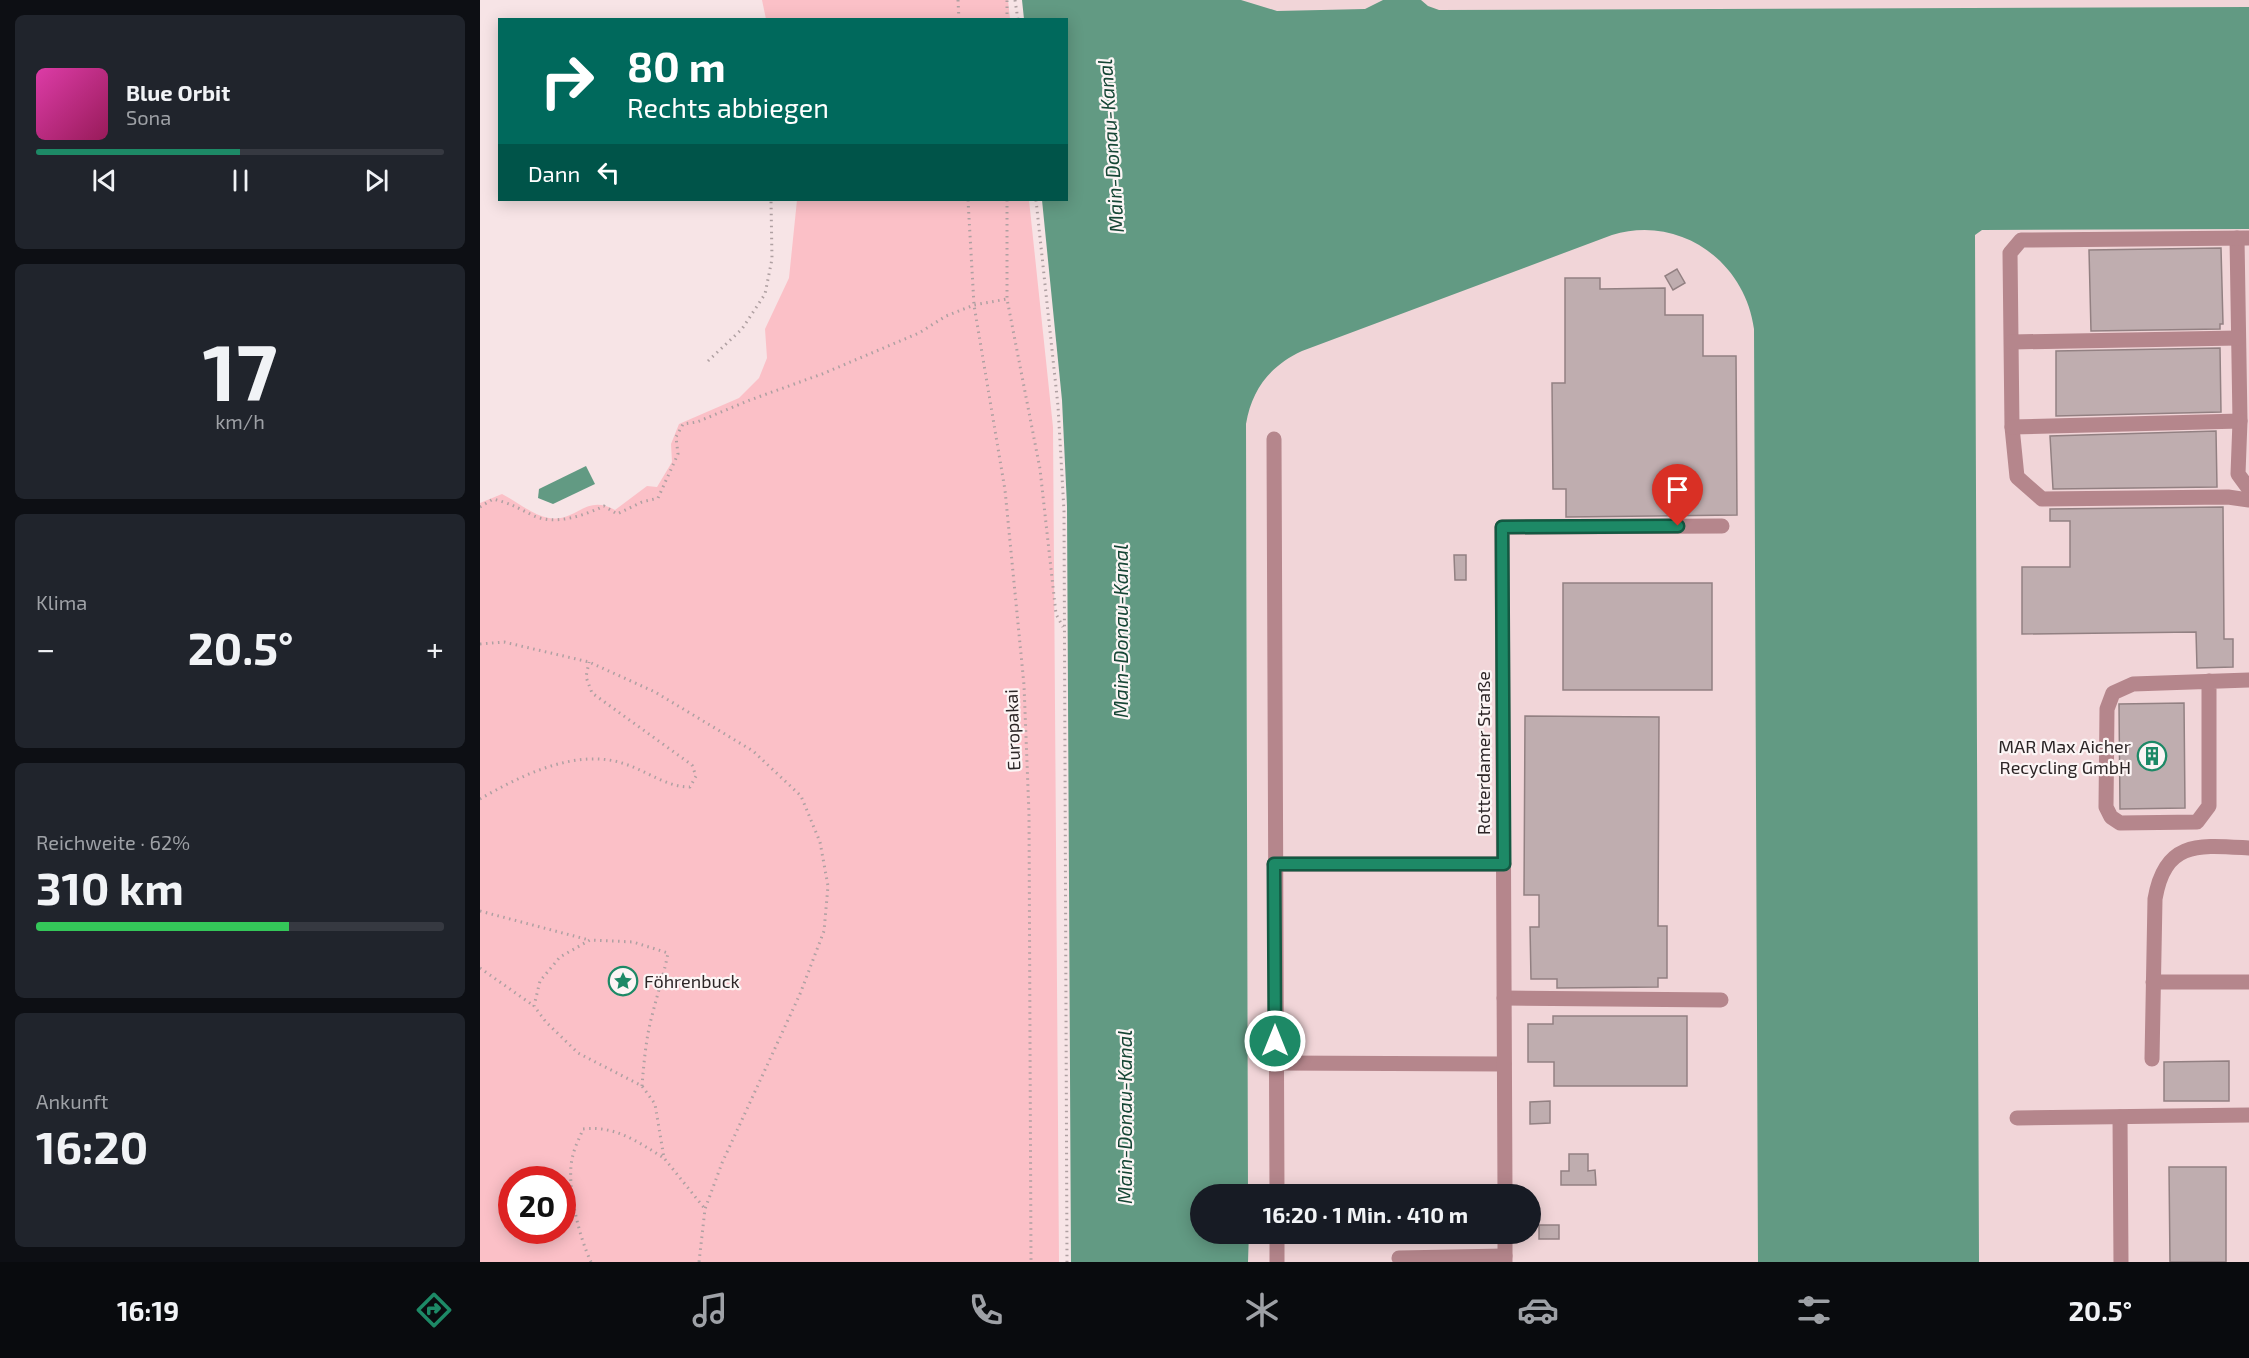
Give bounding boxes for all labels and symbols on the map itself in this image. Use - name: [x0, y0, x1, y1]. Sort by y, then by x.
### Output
- water label: Main-Donau-Kanal: [1092, 58, 1128, 234]
- pin: [1652, 464, 1703, 526]
- water label: Main-Donau-Kanal: [1108, 544, 1132, 718]
- street label: Rotterdamer Straße: [1472, 671, 1494, 835]
- street label: Europakai: [1000, 689, 1024, 771]
- place label: MAR Max Aicher Recycling GmbH: [1998, 735, 2131, 778]
- building icon: MAR Max Aicher Recycling GmbH: [2136, 740, 2168, 772]
- place icon: Föhrenbuck: [607, 965, 639, 997]
- place label: Föhrenbuck: [644, 970, 740, 992]
- position arrow: [1243, 1009, 1307, 1073]
- water label: Main-Donau-Kanal: [1112, 1030, 1136, 1204]
- speed limit sign: 20: [498, 1166, 576, 1244]

